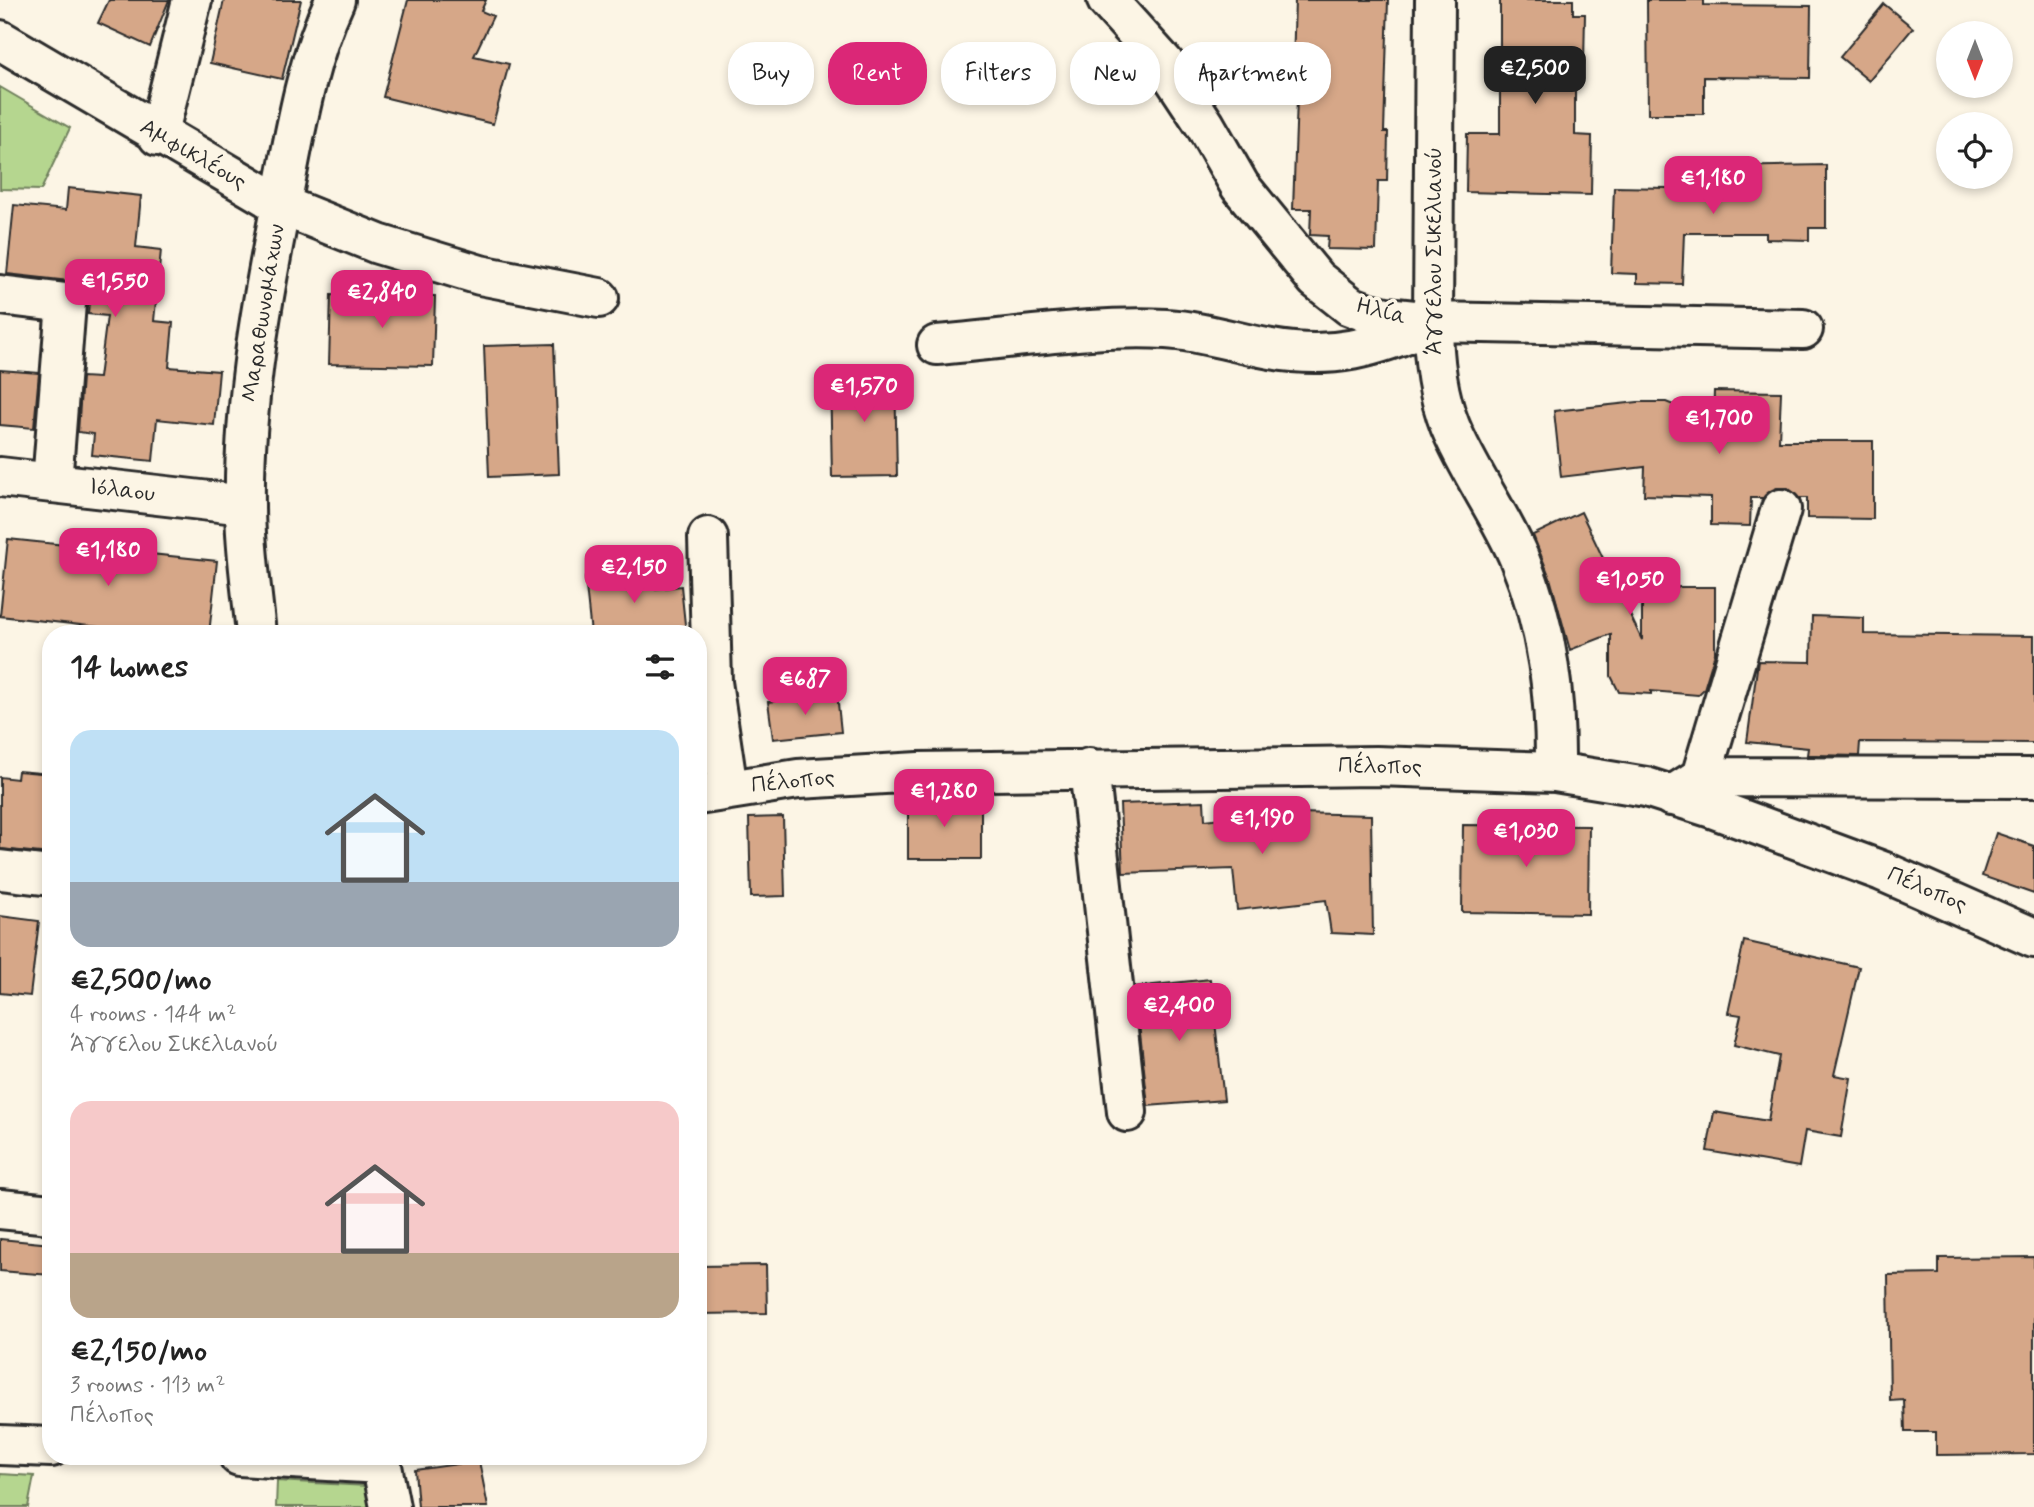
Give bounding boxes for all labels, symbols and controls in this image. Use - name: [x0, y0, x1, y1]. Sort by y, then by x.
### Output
- north arrow: [1936, 21, 2012, 98]
- map controls: [1936, 21, 2013, 189]
- chip: Buy: [728, 42, 814, 105]
- chip: Rent: [828, 42, 927, 105]
- chip: Filters: [941, 42, 1056, 105]
- chip: New: [1070, 42, 1160, 105]
- chip: Apartment: [1174, 42, 1331, 105]
- pin: €2,500: [1478, 46, 1592, 106]
- text: €2,500: [1500, 54, 1570, 84]
- street label: Αμφικλέους: [134, 111, 253, 198]
- button: locate: [1936, 112, 2013, 189]
- street label: Άγγελου Σικελιανού: [1420, 147, 1450, 355]
- pin: €1,180: [1656, 156, 1770, 216]
- text: €1,180: [1680, 164, 1746, 194]
- street label: Μαραθωνομάχων: [235, 222, 293, 404]
- pin: €1,550: [58, 260, 172, 319]
- text: €1,550: [81, 267, 149, 297]
- pin: €2,840: [325, 270, 439, 330]
- text: €2,840: [347, 278, 417, 308]
- street label: Ηλία: [1353, 291, 1409, 333]
- pin: €1,570: [807, 364, 921, 424]
- text: €1,570: [830, 372, 898, 402]
- pin: €1,700: [1662, 396, 1776, 456]
- text: €1,700: [1685, 404, 1753, 434]
- street label: Ιόλαου: [87, 472, 157, 510]
- pin: €1,180: [51, 528, 165, 588]
- text: €1,180: [75, 536, 141, 566]
- pin: €2,150: [577, 546, 691, 605]
- text: €2,150: [601, 553, 667, 583]
- pin: €1,050: [1573, 558, 1687, 617]
- text: €1,050: [1595, 565, 1665, 595]
- text: 14 homes: [70, 648, 188, 687]
- icon: filters: [641, 648, 679, 686]
- pin: €687: [764, 658, 846, 717]
- text: €687: [779, 665, 831, 695]
- street label: Πέλοπος: [1338, 749, 1422, 783]
- street label: Πέλοπος: [749, 761, 836, 801]
- pin: €1,280: [887, 770, 1001, 829]
- icon: home: [312, 775, 438, 901]
- text: €1,280: [910, 777, 978, 807]
- pin: €1,190: [1205, 796, 1319, 856]
- text: €1,190: [1229, 804, 1295, 834]
- pin: €1,030: [1469, 810, 1583, 869]
- text: €1,030: [1493, 817, 1559, 847]
- street label: Πέλοπος: [1883, 858, 1972, 920]
- text: €2,500/mo: [70, 961, 211, 1000]
- pin: €2,400: [1122, 984, 1236, 1043]
- text: €2,400: [1143, 991, 1215, 1021]
- text: 4 rooms · 144 m²: [70, 1000, 237, 1030]
- text: Άγγελου Σικελιανού: [70, 1030, 278, 1060]
- icon: home: [312, 1146, 438, 1272]
- text: €2,150/mo: [70, 1332, 207, 1371]
- text: 3 rooms · 113 m²: [70, 1371, 225, 1401]
- text: Πέλοπος: [70, 1401, 154, 1431]

